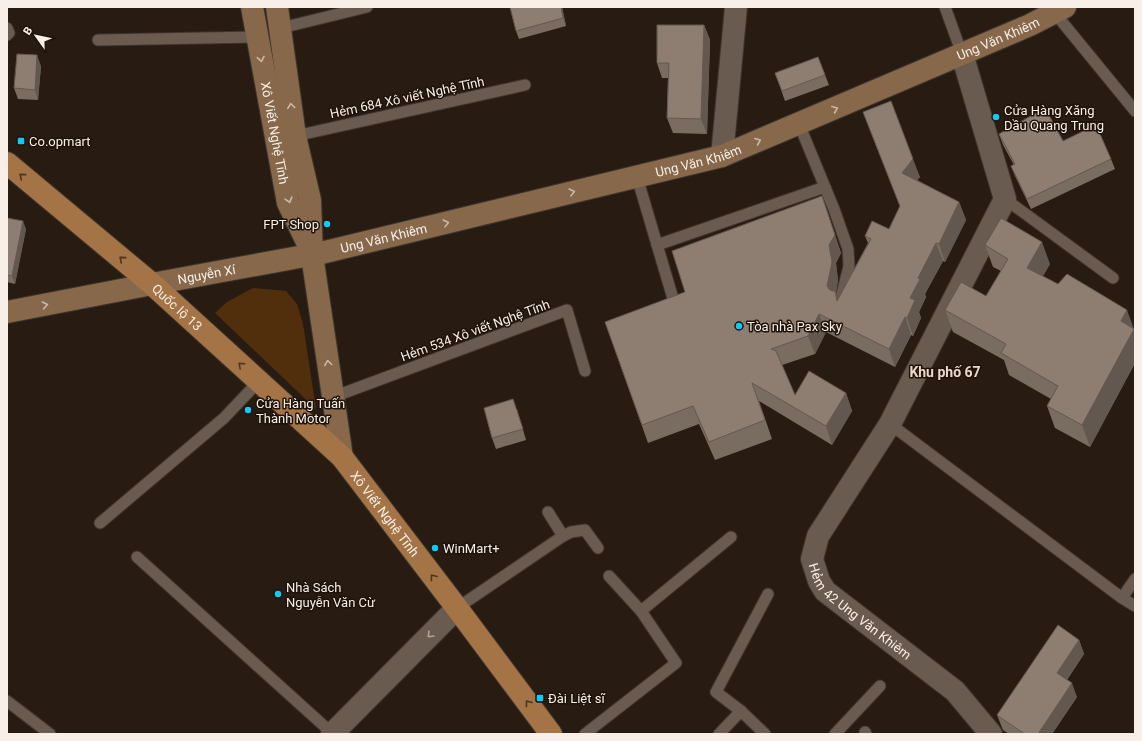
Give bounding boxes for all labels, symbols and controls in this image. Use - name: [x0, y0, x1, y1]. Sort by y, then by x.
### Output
- street label: Ung Văn Khiêm: [955, 14, 1042, 63]
- north arrow: [16, 16, 56, 56]
- text: B: [21, 24, 35, 37]
- one-way arrow: [256, 56, 265, 62]
- street label: Hẻm 684 Xô viết Nghệ Tĩnh: [329, 74, 486, 121]
- street label: Xô Viết Nghệ Tĩnh: [258, 81, 291, 185]
- one-way arrow: [287, 103, 296, 109]
- place label: Cửa Hàng Xăng Dầu Quang Trung: [1004, 103, 1104, 133]
- one-way arrow: [831, 105, 838, 113]
- marker: Cửa Hàng Xăng Dầu Quang Trung: [991, 112, 1001, 122]
- place label: Co.opmart: [29, 134, 90, 149]
- marker: Co.opmart: [16, 136, 26, 146]
- one-way arrow: [754, 138, 762, 146]
- street label: Ung Văn Khiêm: [654, 142, 744, 180]
- one-way arrow: [20, 173, 27, 180]
- one-way arrow: [569, 189, 575, 197]
- one-way arrow: [284, 197, 292, 204]
- place label: FPT Shop: [263, 217, 319, 232]
- marker: FPT Shop: [322, 219, 332, 229]
- one-way arrow: [443, 219, 449, 227]
- street label: Ung Văn Khiêm: [339, 221, 429, 256]
- one-way arrow: [120, 256, 127, 263]
- street label: Nguyễn Xí: [176, 262, 237, 287]
- street label: Quốc lộ 13: [149, 281, 205, 334]
- street label: Hẻm 534 Xô viết Nghệ Tĩnh: [399, 297, 552, 364]
- one-way arrow: [42, 301, 48, 309]
- place label: Tòa nhà Pax Sky: [747, 319, 842, 334]
- marker: Tòa nhà Pax Sky: [734, 321, 744, 331]
- one-way arrow: [324, 360, 333, 366]
- one-way arrow: [238, 362, 246, 370]
- district label: Khu phố 67: [909, 364, 981, 380]
- place label: Cửa Hàng Tuấn Thành Motor: [256, 396, 345, 426]
- marker: Cửa Hàng Tuấn Thành Motor: [243, 405, 253, 415]
- street label: Xô Viết Nghệ Tĩnh: [347, 468, 422, 560]
- place label: WinMart+: [443, 541, 500, 556]
- marker: WinMart+: [430, 543, 440, 553]
- street label: Hẻm 42 Ung Văn Khiêm: [806, 561, 914, 663]
- one-way arrow: [431, 574, 438, 581]
- place label: Nhà Sách Nguyễn Văn Cừ: [286, 580, 376, 610]
- marker: Nhà Sách Nguyễn Văn Cừ: [273, 589, 283, 599]
- one-way arrow: [427, 630, 434, 638]
- place label: Đài Liệt sĩ: [548, 691, 605, 706]
- marker: Đài Liệt sĩ: [535, 693, 545, 703]
- one-way arrow: [526, 700, 533, 707]

